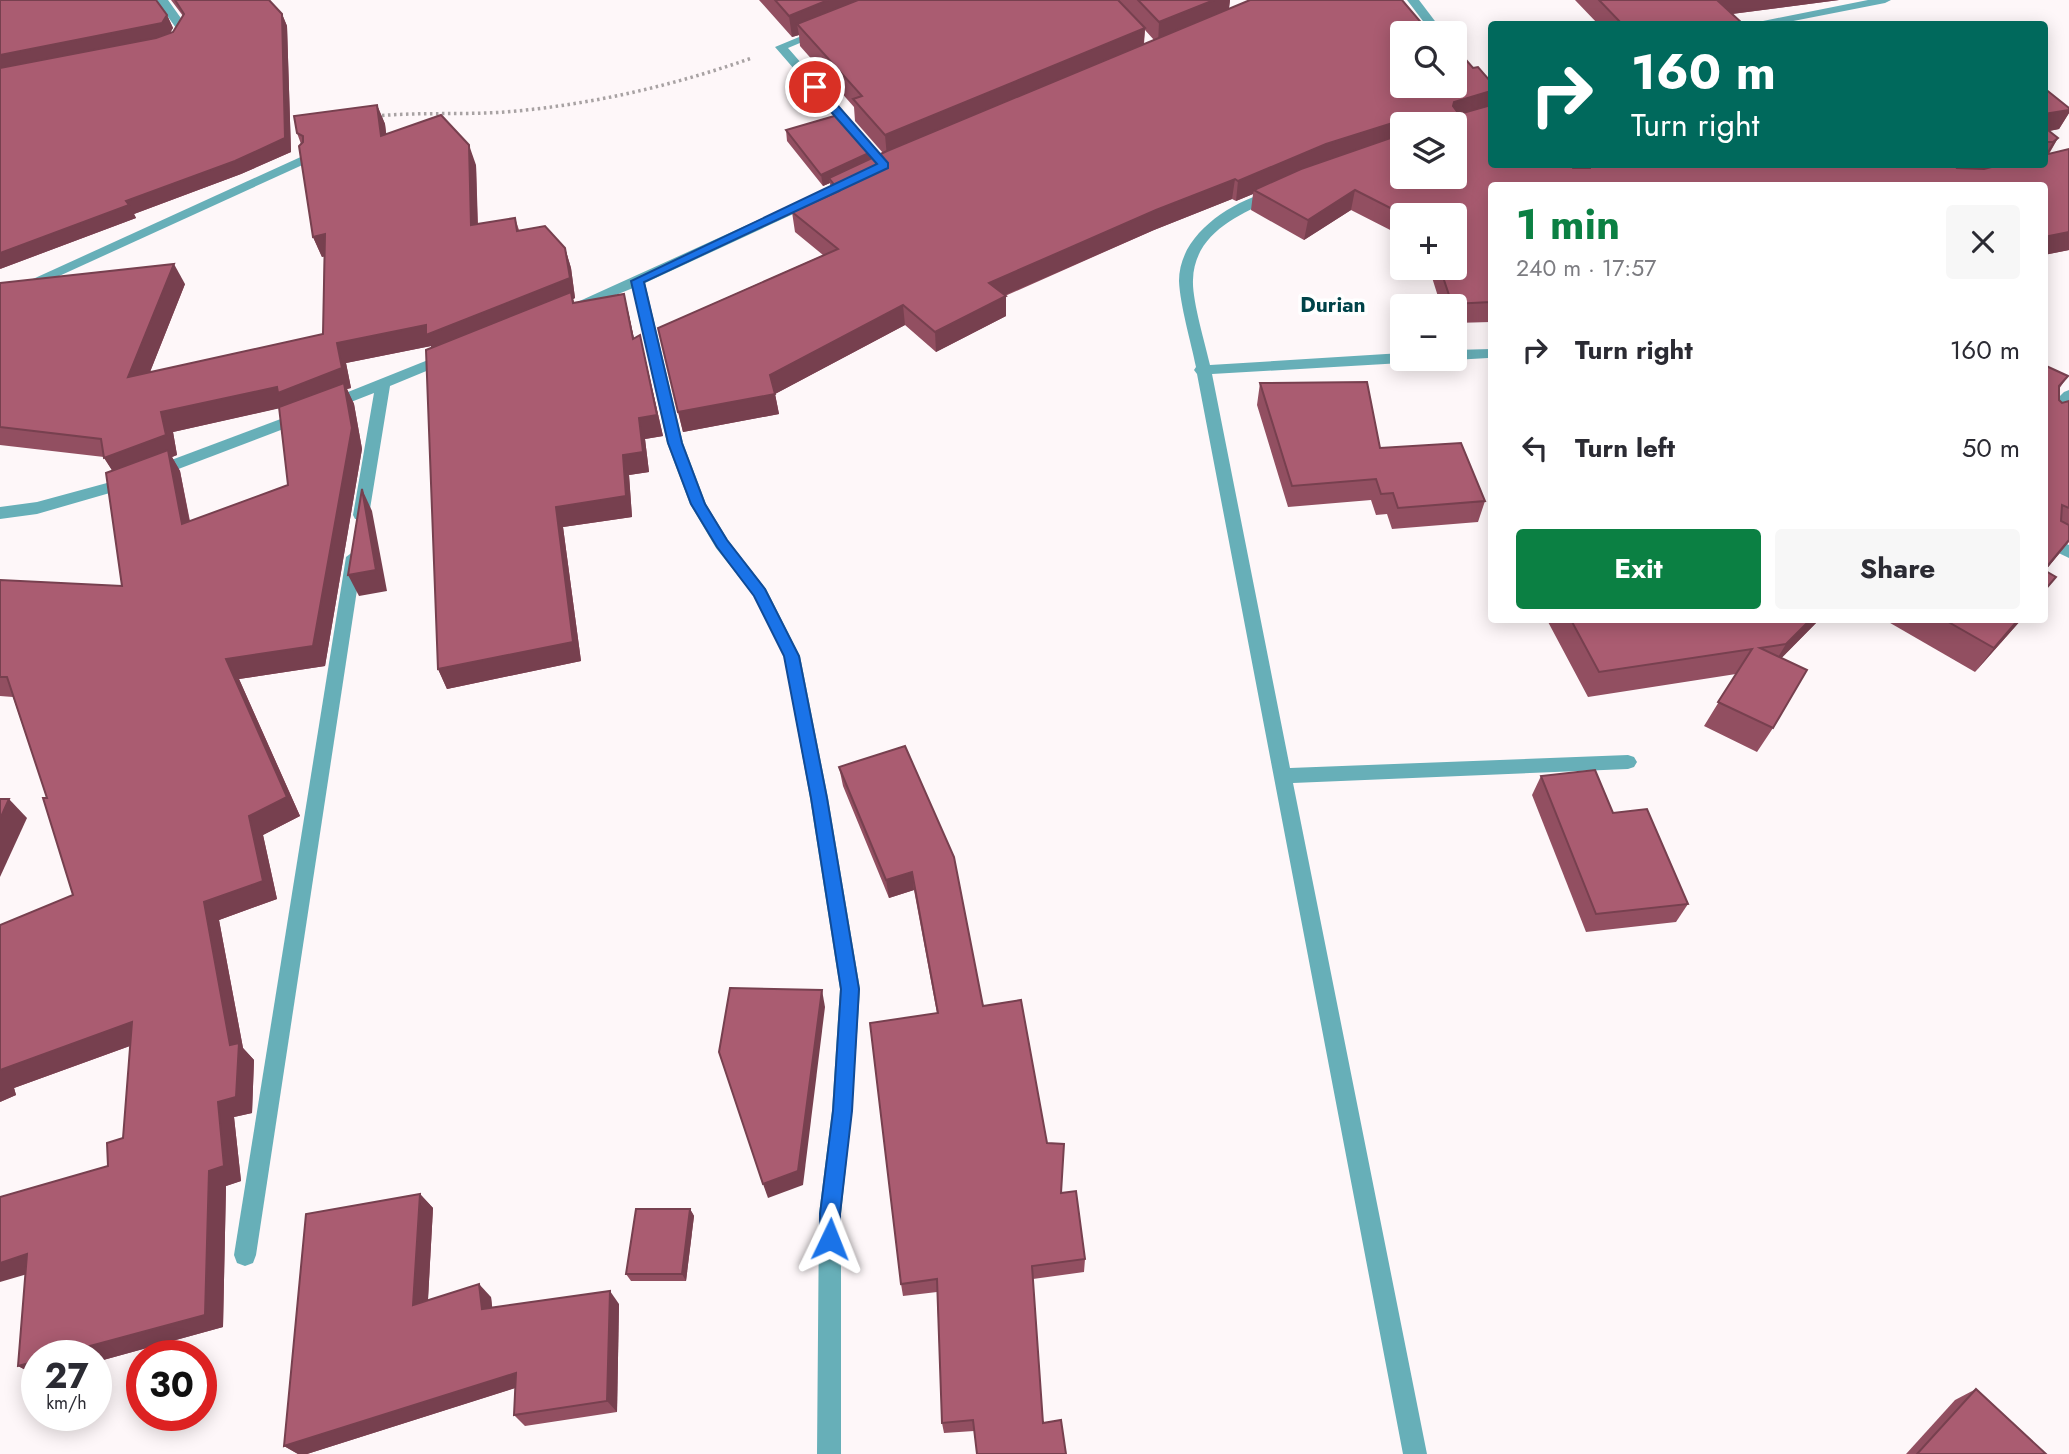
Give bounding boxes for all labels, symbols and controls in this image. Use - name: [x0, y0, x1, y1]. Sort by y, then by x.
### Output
- map controls: [1390, 21, 1467, 371]
- button: search: [1390, 21, 1467, 98]
- text: 160 m: [1631, 37, 1776, 107]
- icon: right: [1516, 49, 1607, 140]
- pin: [785, 57, 845, 117]
- icon: arrive: [796, 68, 834, 106]
- text: Turn right: [1631, 102, 1760, 148]
- button: layers: [1390, 112, 1467, 189]
- text: 1 min: [1516, 194, 1620, 255]
- button: +: [1390, 203, 1467, 280]
- button: close: [1946, 205, 2020, 279]
- text: 240 m · 17:57: [1516, 251, 1656, 285]
- district label: Durian: [1300, 290, 1366, 320]
- button: −: [1390, 294, 1467, 371]
- icon: right: [1516, 331, 1554, 369]
- text: Turn right: [1575, 331, 1693, 369]
- text: 160 m: [1950, 331, 2020, 369]
- icon: left: [1516, 429, 1554, 467]
- text: Turn left: [1575, 429, 1675, 467]
- text: 50 m: [1962, 429, 2020, 467]
- button: Exit: [1516, 529, 1761, 609]
- button: Share: [1775, 529, 2020, 609]
- position arrow: [793, 1202, 867, 1276]
- speed limit sign: 30: [126, 1340, 217, 1431]
- text: 27: [44, 1351, 89, 1401]
- text: km/h: [46, 1390, 87, 1416]

